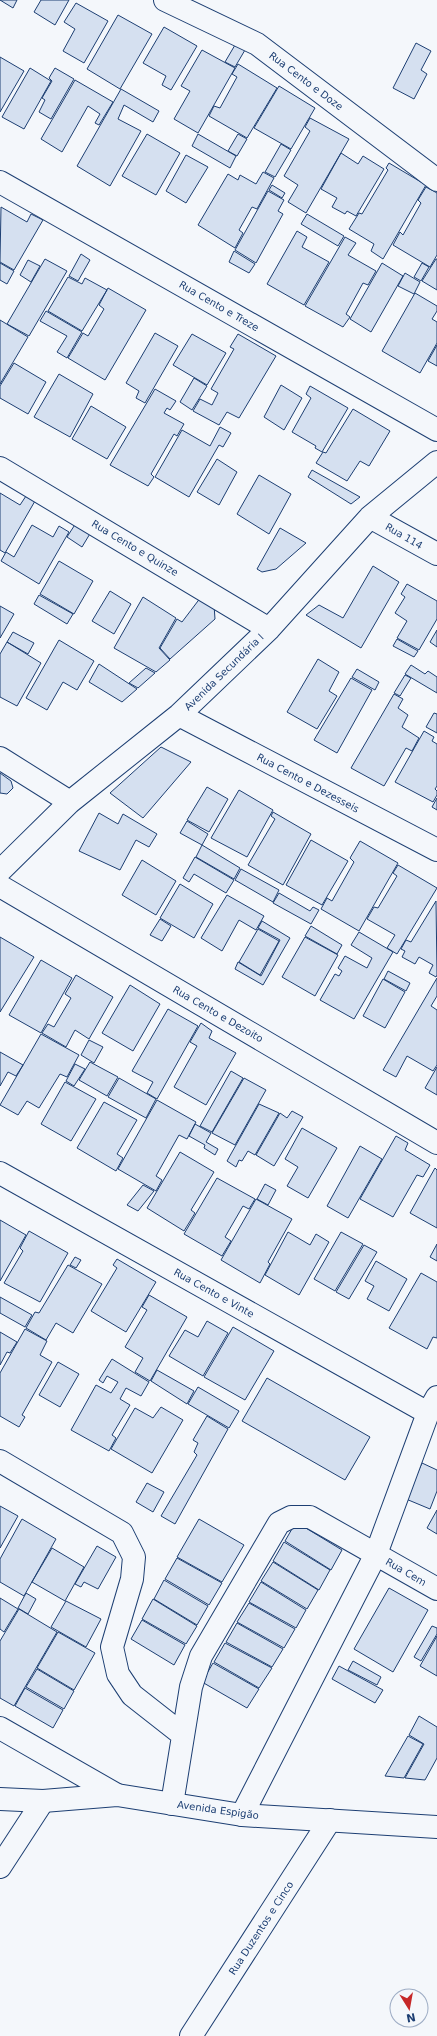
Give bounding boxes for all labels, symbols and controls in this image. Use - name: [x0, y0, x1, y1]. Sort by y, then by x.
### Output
- street label: Rua Cento e Doze: [267, 50, 345, 112]
- street label: Rua Cento e Treze: [177, 279, 261, 333]
- street label: Rua Cento e Quinze: [90, 518, 180, 578]
- street label: Rua 114: [383, 521, 425, 551]
- street label: Avenida Secundária I: [182, 631, 266, 713]
- street label: Rua Cento e Dezesseis: [255, 751, 361, 815]
- street label: Rua Cento e Dezoito: [171, 984, 265, 1044]
- street label: Rua Cento e Vinte: [172, 1266, 256, 1320]
- street label: Rua Cem: [384, 1556, 428, 1588]
- street label: Avenida Espigão: [176, 1799, 260, 1821]
- street label: Rua Duzentos e Cinco: [227, 1879, 295, 1977]
- north arrow: [389, 1988, 429, 2028]
- text: N: [405, 2010, 417, 2025]

